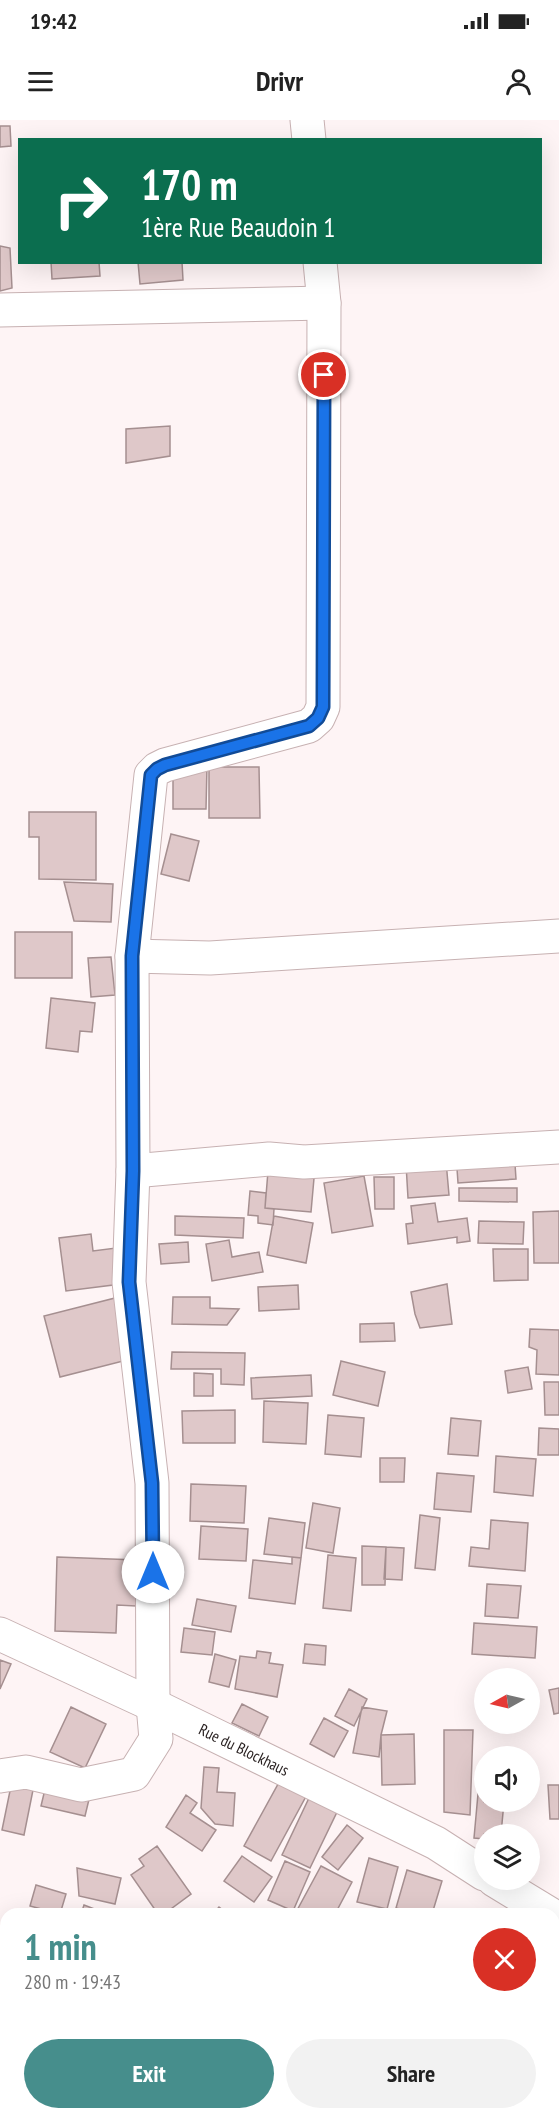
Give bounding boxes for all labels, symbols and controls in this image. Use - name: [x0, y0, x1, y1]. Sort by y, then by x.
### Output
- text: 19:42: [30, 7, 78, 35]
- text: Drivr: [256, 64, 303, 98]
- icon: menu: [24, 65, 57, 98]
- icon: person: [502, 65, 535, 98]
- text: 170 m: [141, 157, 238, 212]
- icon: right: [42, 162, 120, 240]
- text: 1ère Rue Beaudoin 1: [141, 210, 335, 244]
- pin: [298, 349, 349, 400]
- icon: arrive: [307, 358, 340, 391]
- position arrow: [121, 1540, 185, 1604]
- north arrow: [474, 1668, 540, 1734]
- map controls: [474, 1668, 540, 1890]
- street label: Rue du Blockhaus: [196, 1719, 292, 1780]
- button: sound: [474, 1746, 540, 1812]
- button: layers: [474, 1824, 540, 1890]
- text: 1 min: [24, 1923, 97, 1970]
- button: close: [473, 1928, 536, 1991]
- text: 280 m · 19:43: [24, 1969, 121, 1995]
- button: Exit: [24, 2039, 274, 2108]
- button: Share: [286, 2039, 536, 2108]

